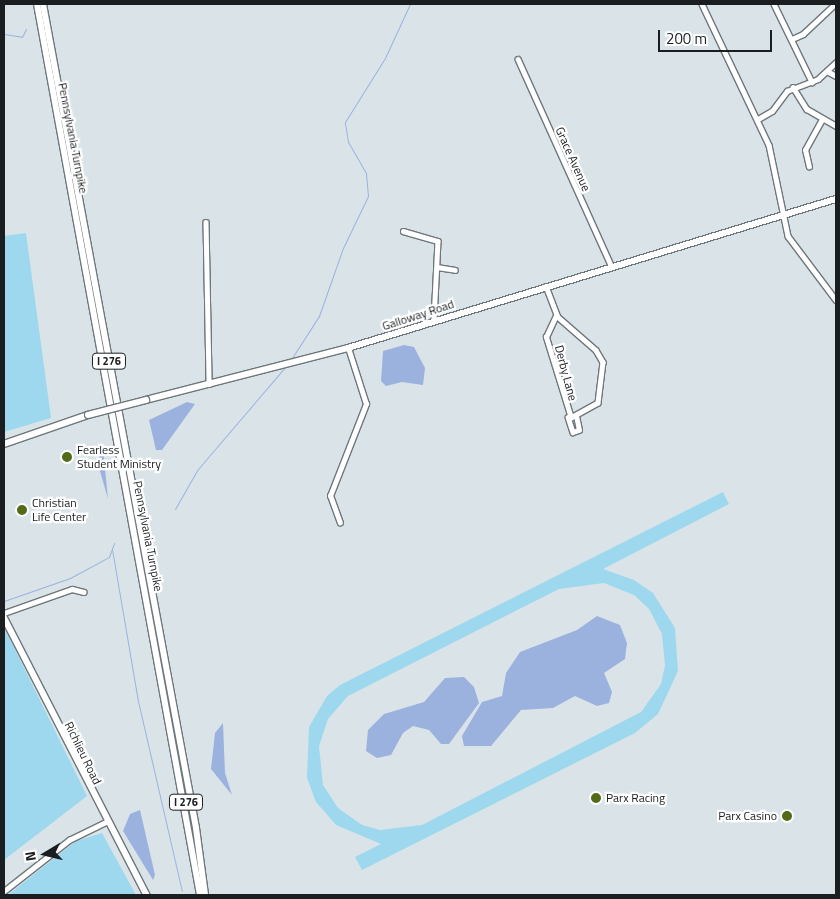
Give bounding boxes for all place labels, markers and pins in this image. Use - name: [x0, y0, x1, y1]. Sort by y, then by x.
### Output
- place label: Fearless Student Ministry: [77, 443, 161, 471]
- marker: Fearless Student Ministry: [61, 451, 73, 463]
- place label: Christian Life Center: [32, 496, 86, 524]
- marker: Christian Life Center: [16, 504, 28, 516]
- place label: Parx Racing: [606, 791, 665, 805]
- marker: Parx Racing: [590, 792, 602, 804]
- place label: Parx Casino: [718, 809, 777, 823]
- marker: Parx Casino: [781, 810, 793, 822]

